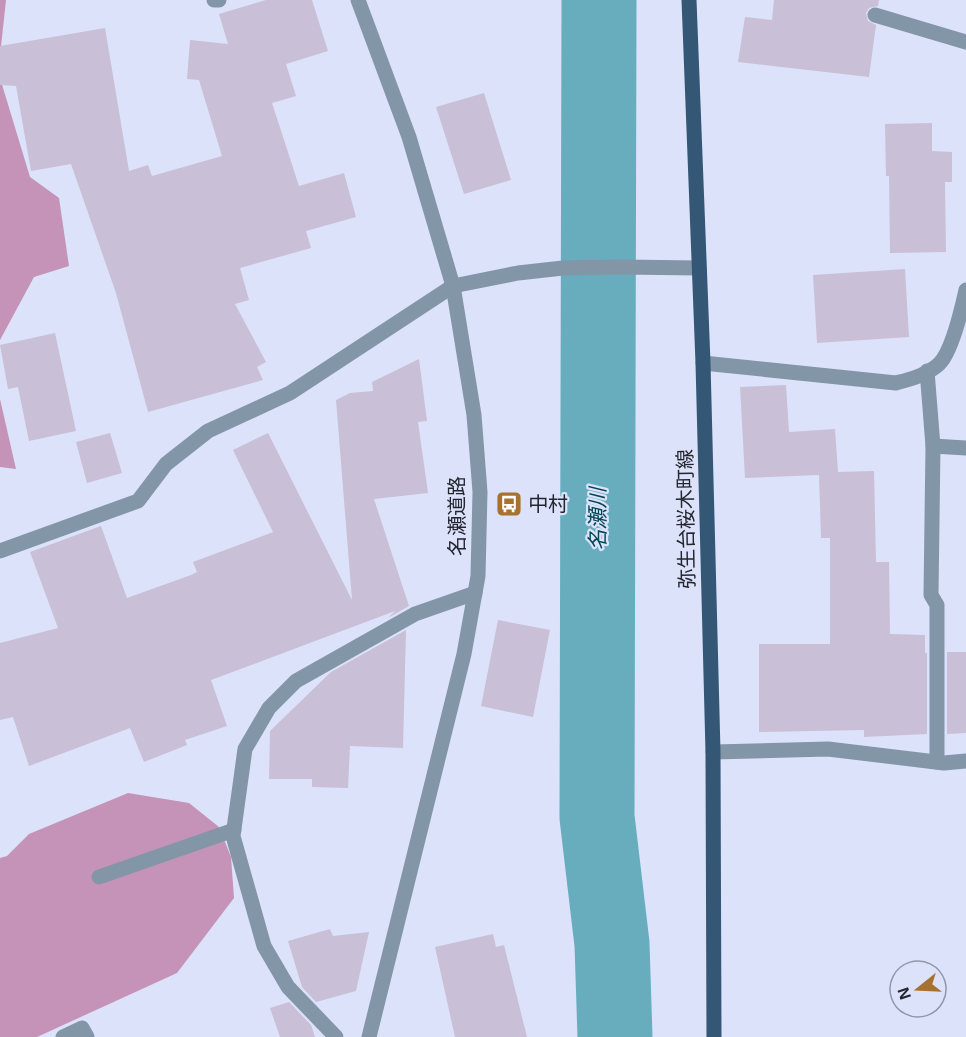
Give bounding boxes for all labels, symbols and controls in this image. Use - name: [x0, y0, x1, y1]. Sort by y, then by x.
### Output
- street label: 弥生台桜木町線: [674, 449, 698, 589]
- street label: 名瀬道路: [446, 476, 468, 556]
- water label: 名瀬川: [586, 486, 609, 551]
- bus stop icon: 中村: [494, 489, 524, 519]
- place label: 中村: [528, 493, 568, 515]
- north arrow: [888, 959, 948, 1019]
- text: N: [894, 985, 914, 1002]

